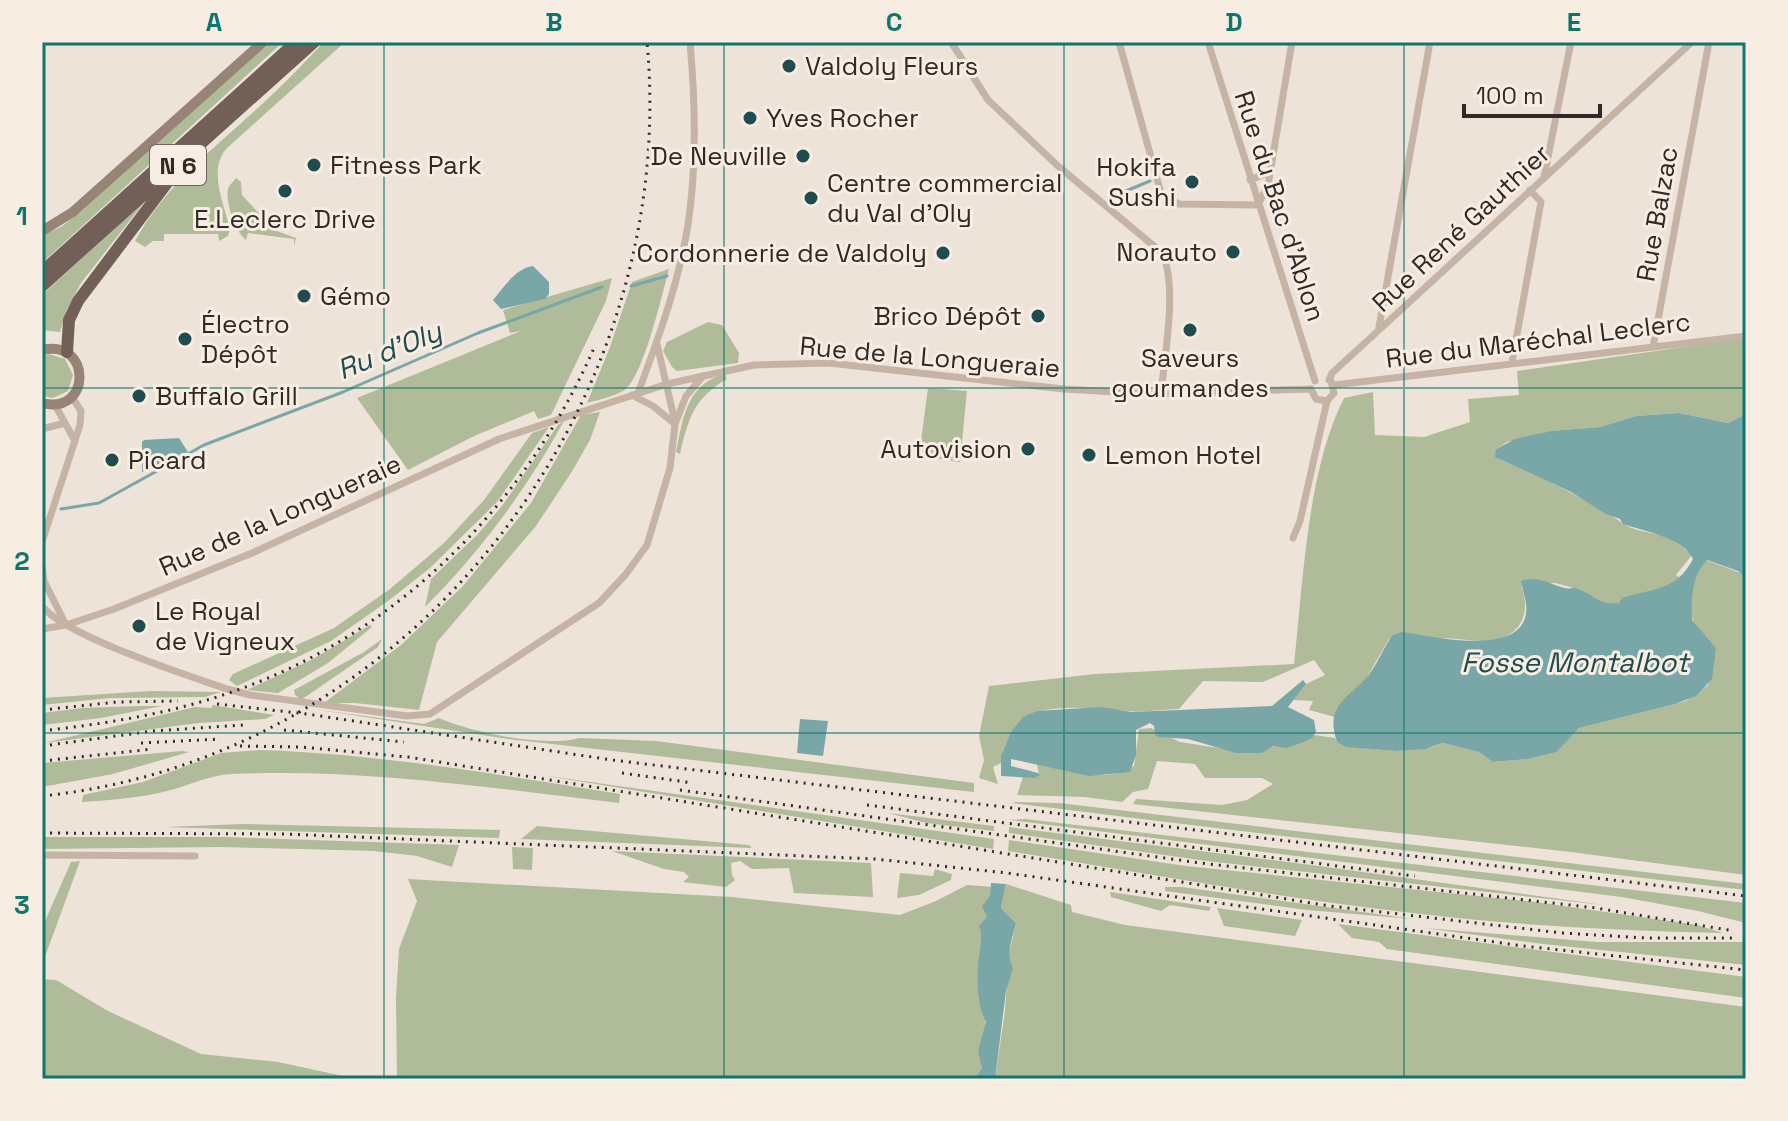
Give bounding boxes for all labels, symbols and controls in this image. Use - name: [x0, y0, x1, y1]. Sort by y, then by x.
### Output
- text: A: [206, 5, 223, 39]
- text: B: [545, 5, 563, 39]
- text: C: [886, 5, 902, 39]
- text: D: [1225, 5, 1243, 39]
- text: E: [1567, 5, 1581, 39]
- place label: Valdoly Fleurs: [805, 49, 978, 83]
- marker: Valdoly Fleurs: [780, 57, 798, 75]
- scale bar: [1464, 68, 1600, 118]
- text: 100 m: [1476, 80, 1544, 111]
- street label: Rue du Bac d'Ablon: [1227, 86, 1333, 326]
- place label: Yves Rocher: [766, 101, 919, 135]
- marker: Yves Rocher: [741, 109, 759, 127]
- street label: Rue René Gauthier: [1365, 137, 1557, 319]
- place label: De Neuville: [651, 139, 787, 173]
- street label: Rue Balzac: [1628, 144, 1686, 284]
- road number: N 6: [150, 145, 206, 185]
- marker: De Neuville: [794, 147, 812, 165]
- place label: Fitness Park: [330, 148, 482, 182]
- place label: Hokifa Sushi: [1096, 150, 1176, 214]
- marker: Fitness Park: [305, 156, 323, 174]
- place label: Centre commercial du Val d'Oly: [827, 166, 1062, 230]
- marker: Hokifa Sushi: [1183, 173, 1201, 191]
- marker: E.Leclerc Drive: [276, 182, 294, 200]
- marker: Centre commercial du Val d'Oly: [802, 189, 820, 207]
- text: 1: [16, 199, 28, 233]
- place label: E.Leclerc Drive: [194, 202, 376, 236]
- place label: Norauto: [1116, 235, 1217, 269]
- place label: Cordonnerie de Valdoly: [637, 236, 927, 270]
- marker: Norauto: [1224, 243, 1242, 261]
- marker: Cordonnerie de Valdoly: [934, 244, 952, 262]
- place label: Gémo: [320, 279, 391, 313]
- marker: Gémo: [295, 287, 313, 305]
- place label: Brico Dépôt: [873, 299, 1022, 333]
- street label: Rue du Maréchal Leclerc: [1384, 304, 1692, 376]
- place label: Électro Dépôt: [201, 307, 290, 371]
- marker: Brico Dépôt: [1029, 307, 1047, 325]
- water label: Ru d'Oly: [331, 312, 448, 387]
- marker: Saveurs gourmandes: [1181, 321, 1199, 339]
- street label: Rue de la Longueraie: [798, 329, 1062, 385]
- marker: Électro Dépôt: [176, 330, 194, 348]
- place label: Saveurs gourmandes: [1111, 341, 1269, 405]
- place label: Buffalo Grill: [155, 379, 298, 413]
- marker: Buffalo Grill: [130, 387, 148, 405]
- place label: Autovision: [880, 432, 1012, 466]
- place label: Lemon Hotel: [1105, 438, 1261, 472]
- marker: Autovision: [1019, 440, 1037, 458]
- place label: Picard: [128, 443, 207, 477]
- street label: Rue de la Longueraie: [154, 446, 406, 584]
- marker: Lemon Hotel: [1080, 446, 1098, 464]
- marker: Picard: [103, 451, 121, 469]
- text: 2: [14, 544, 30, 578]
- place label: Le Royal de Vigneux: [155, 594, 295, 658]
- marker: Le Royal de Vigneux: [130, 617, 148, 635]
- water label: Fosse Montalbot: [1461, 644, 1692, 680]
- text: 3: [14, 888, 30, 922]

